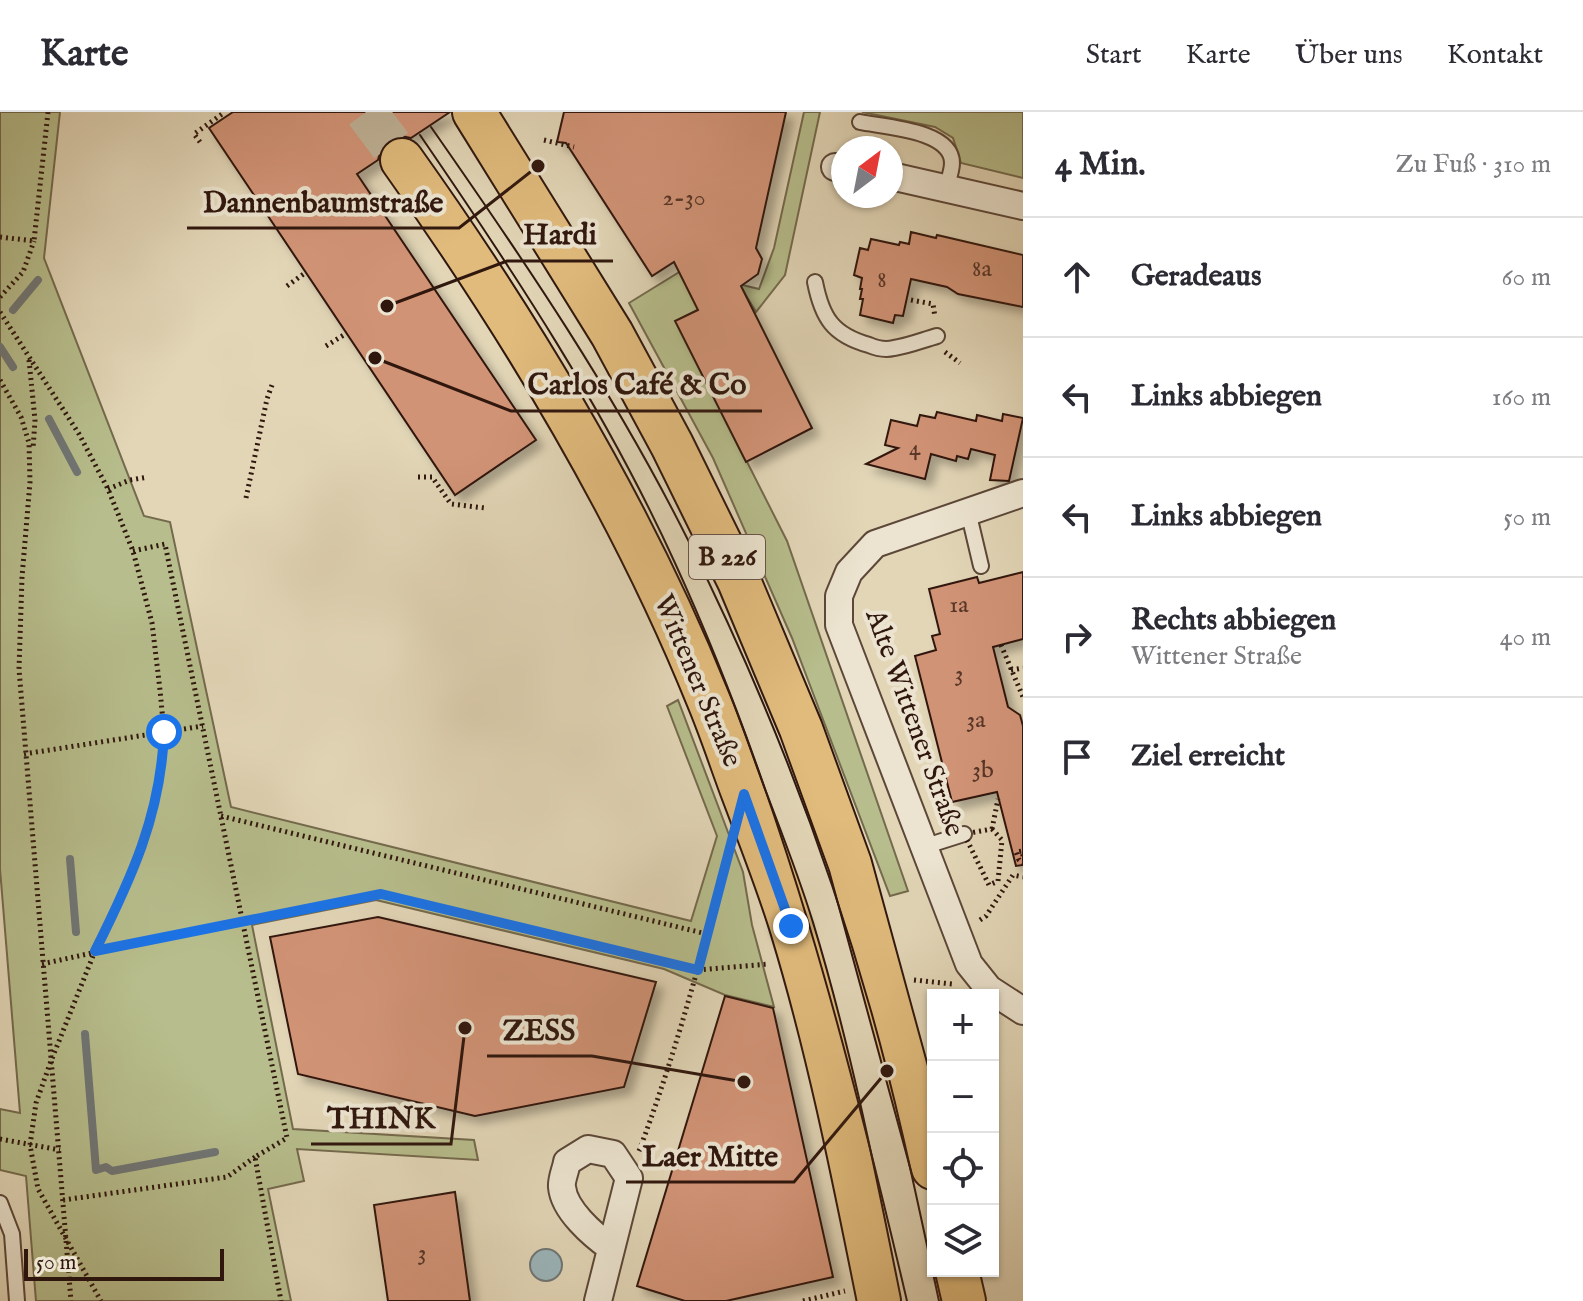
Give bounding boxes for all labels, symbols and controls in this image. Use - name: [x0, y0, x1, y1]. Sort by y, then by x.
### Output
- text: Karte: [40, 31, 128, 79]
- text: Start: [1086, 38, 1142, 73]
- text: Karte: [1186, 38, 1251, 73]
- text: Über uns: [1295, 38, 1403, 73]
- text: Kontakt: [1447, 38, 1543, 73]
- north arrow: [831, 136, 903, 208]
- text: 4 Min.: [1055, 143, 1146, 186]
- text: Zu Fuß · 310 m: [1395, 148, 1551, 181]
- callout: Dannenbaumstraße: [187, 174, 459, 228]
- house number: 2-30: [662, 183, 706, 214]
- text: Dannenbaumstraße: [203, 185, 443, 223]
- callout: Hardi: [507, 207, 613, 261]
- text: Hardi: [523, 217, 597, 255]
- house number: 8a: [972, 254, 993, 285]
- icon: ahead: [1055, 255, 1099, 299]
- text: Geradeaus: [1131, 258, 1261, 296]
- text: 60 m: [1502, 261, 1551, 294]
- house number: 8: [877, 265, 887, 296]
- callout: Carlos Café & Co: [511, 357, 762, 411]
- text: Carlos Café & Co: [528, 367, 746, 405]
- icon: left: [1055, 375, 1099, 419]
- text: Links abbiegen: [1131, 378, 1322, 416]
- text: 160 m: [1492, 381, 1551, 414]
- house number: 4: [909, 433, 921, 464]
- icon: left: [1055, 495, 1099, 539]
- text: Links abbiegen: [1131, 498, 1322, 536]
- text: 50 m: [1503, 501, 1551, 534]
- road number: B 226: [689, 535, 765, 579]
- street label: Wittener Straße: [645, 589, 749, 773]
- house number: 1a: [949, 590, 969, 621]
- text: Rechts abbiegen: [1131, 602, 1336, 640]
- street label: Alte Wittener Straße: [856, 604, 971, 841]
- icon: right: [1055, 615, 1099, 659]
- text: 40 m: [1500, 621, 1551, 654]
- text: Wittener Straße: [1131, 640, 1302, 673]
- house number: 3: [955, 659, 963, 690]
- house number: 3a: [966, 705, 986, 736]
- route start: [146, 714, 182, 750]
- icon: arrive: [1055, 735, 1099, 779]
- text: Ziel erreicht: [1131, 738, 1285, 776]
- house number: 3b: [972, 755, 994, 786]
- route end: [773, 908, 809, 944]
- map controls: [927, 989, 999, 1277]
- button: +: [927, 989, 999, 1061]
- callout: ZESS: [487, 1002, 592, 1056]
- text: ZESS: [503, 1013, 575, 1051]
- button: −: [927, 1061, 999, 1133]
- callout: THINK: [311, 1090, 451, 1144]
- text: THINK: [326, 1101, 436, 1139]
- callout: Laer Mitte: [626, 1128, 794, 1182]
- button: locate: [927, 1133, 999, 1205]
- text: Laer Mitte: [642, 1139, 778, 1177]
- button: layers: [927, 1205, 999, 1277]
- house number: 3: [418, 1238, 426, 1269]
- scale bar: [24, 1245, 224, 1281]
- text: 50 m: [36, 1249, 77, 1277]

